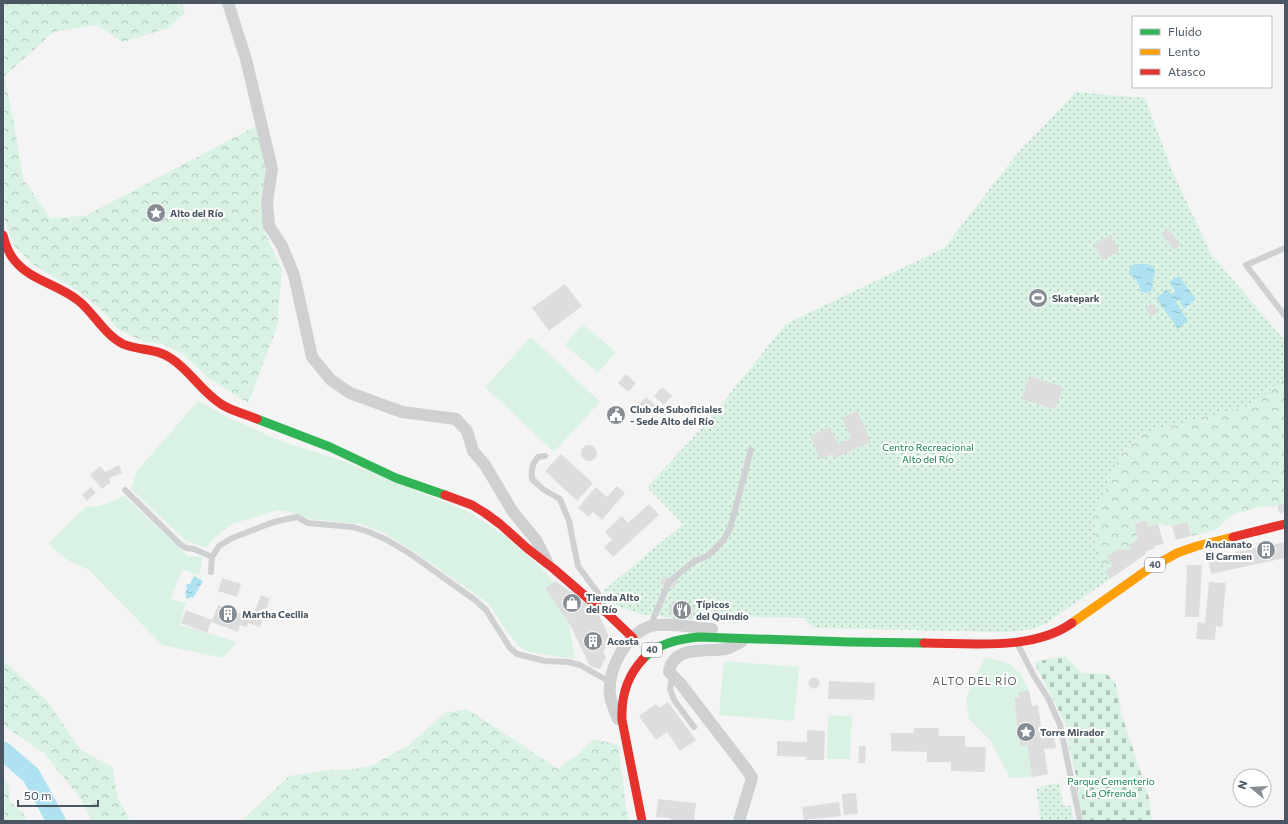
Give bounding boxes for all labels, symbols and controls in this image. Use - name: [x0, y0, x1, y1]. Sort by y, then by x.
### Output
- legend: [1132, 16, 1272, 88]
- text: Fluido: [1168, 24, 1202, 38]
- text: Lento: [1168, 44, 1200, 58]
- text: Atasco: [1168, 64, 1206, 78]
- place icon: Alto del Río: [145, 202, 167, 224]
- place label: Alto del Río: [170, 207, 223, 219]
- sports icon: Skatepark: [1027, 287, 1049, 309]
- place label: Skatepark: [1052, 292, 1100, 304]
- place label: Club de Suboficiales - Sede Alto del Río: [630, 403, 722, 427]
- public building icon: Club de Suboficiales - Sede Alto del Río: [605, 404, 627, 426]
- park label: Centro Recreacional Alto del Río: [882, 441, 974, 465]
- place label: Ancianato El Carmen: [1205, 538, 1252, 562]
- building icon: Ancianato El Carmen: [1255, 539, 1277, 561]
- road number: 40: [1145, 558, 1165, 572]
- place label: Tienda Alto del Río: [586, 591, 639, 615]
- shop icon: Tienda Alto del Río: [561, 592, 583, 614]
- place label: Típicos del Quindío: [696, 598, 749, 622]
- restaurant icon: Típicos del Quindío: [671, 599, 693, 621]
- building icon: Martha Cecilia: [217, 603, 239, 625]
- place label: Martha Cecilia: [242, 608, 309, 620]
- building icon: Acosta: [582, 630, 604, 652]
- place label: Acosta: [607, 635, 639, 647]
- road number: 40: [642, 643, 662, 657]
- district label: ALTO DEL RÍO: [932, 673, 1018, 687]
- place icon: Torre Mirador: [1015, 721, 1037, 743]
- place label: Torre Mirador: [1040, 726, 1105, 738]
- north arrow: [1232, 768, 1272, 808]
- park label: Parque Cementerio La Ofrenda: [1067, 775, 1155, 799]
- text: N: [1235, 779, 1249, 791]
- scale bar: [18, 782, 98, 808]
- text: 50 m: [24, 788, 52, 802]

